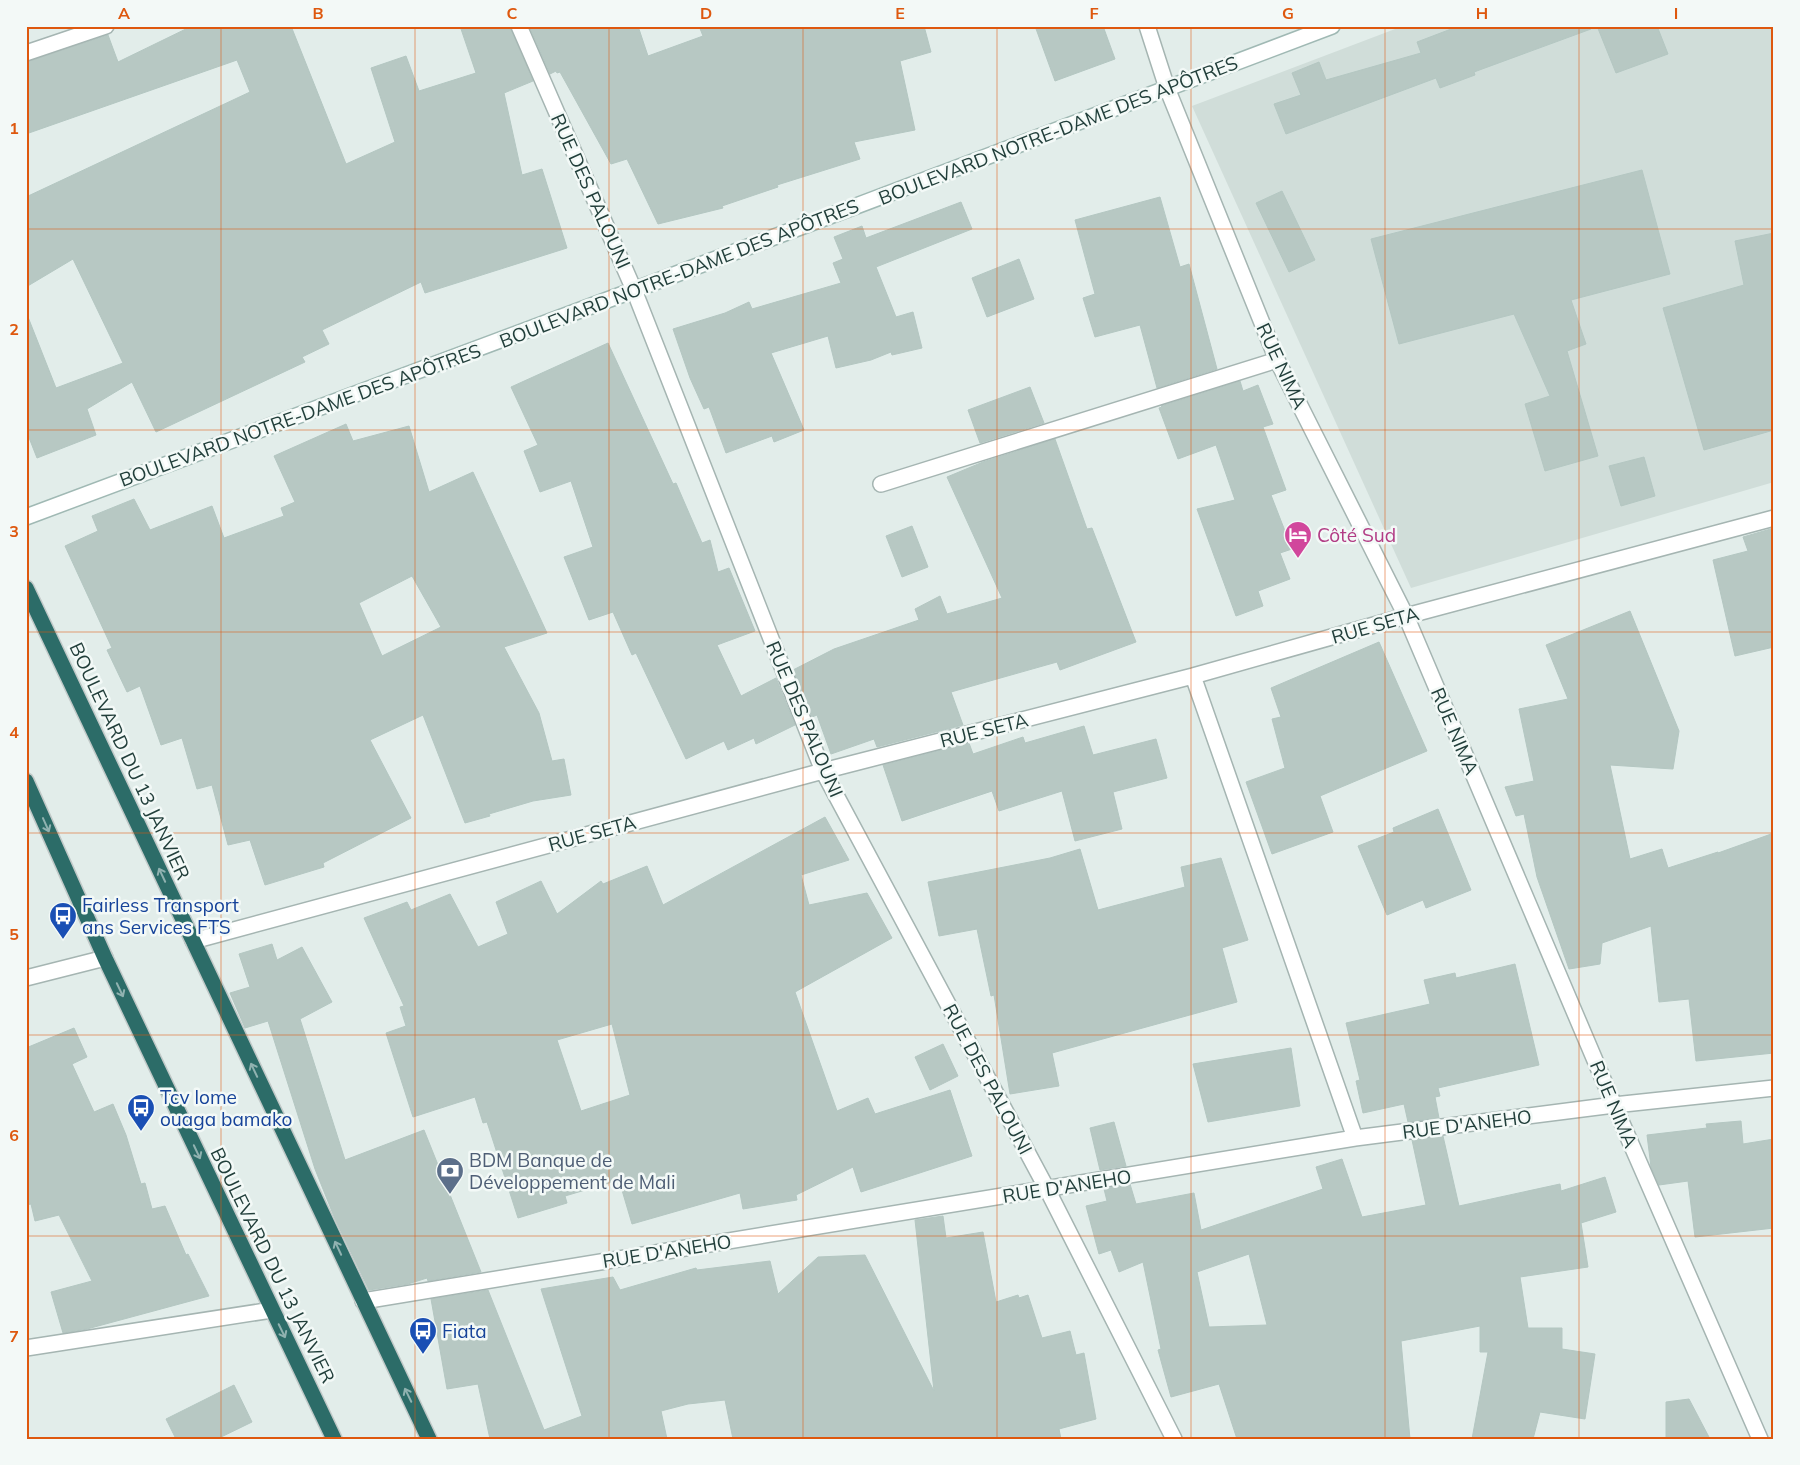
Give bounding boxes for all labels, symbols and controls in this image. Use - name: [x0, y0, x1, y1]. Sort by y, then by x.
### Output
- text: A: [118, 3, 130, 23]
- text: B: [312, 3, 324, 23]
- text: C: [507, 3, 518, 23]
- text: D: [700, 3, 712, 23]
- text: E: [895, 3, 905, 23]
- text: F: [1089, 3, 1099, 23]
- text: G: [1282, 3, 1294, 23]
- text: H: [1476, 3, 1488, 23]
- text: I: [1674, 3, 1678, 23]
- street label: BOULEVARD NOTRE-DAME DES APÔTRES: [875, 50, 1241, 210]
- street label: RUE DES PALOUNI: [546, 110, 636, 272]
- text: 1: [9, 118, 19, 138]
- street label: BOULEVARD NOTRE-DAME DES APÔTRES: [496, 193, 862, 353]
- text: 2: [9, 319, 19, 339]
- street label: RUE NIMA: [1252, 319, 1312, 413]
- street label: BOULEVARD NOTRE-DAME DES APÔTRES: [116, 338, 484, 492]
- hotel icon: Côté Sud: [1283, 520, 1313, 559]
- text: 3: [9, 521, 19, 541]
- place label: Côté Sud: [1317, 523, 1396, 547]
- street label: RUE SETA: [1328, 601, 1422, 649]
- street label: RUE DES PALOUNI: [761, 637, 849, 801]
- street label: BOULEVARD DU 13 JANVIER: [64, 639, 196, 883]
- street label: RUE NIMA: [1426, 684, 1484, 778]
- street label: RUE SETA: [937, 707, 1031, 753]
- text: 4: [9, 722, 19, 742]
- street label: RUE SETA: [545, 810, 639, 856]
- one-way arrow: [42, 817, 51, 832]
- one-way arrow: [157, 868, 166, 883]
- place label: Fairless Transport ans Services FTS: [82, 893, 239, 939]
- bus stop icon: Fairless Transport ans Services FTS: [48, 901, 78, 940]
- text: 5: [9, 924, 19, 944]
- one-way arrow: [116, 982, 125, 997]
- street label: RUE DES PALOUNI: [938, 999, 1038, 1159]
- street label: RUE NIMA: [1585, 1057, 1643, 1151]
- one-way arrow: [249, 1062, 259, 1077]
- place label: Tcv lome ouaga bamako: [160, 1085, 292, 1131]
- bus stop icon: Tcv lome ouaga bamako: [126, 1093, 156, 1132]
- street label: RUE D'ANEHO: [1401, 1104, 1533, 1144]
- text: 6: [9, 1125, 19, 1145]
- street label: BOULEVARD DU 13 JANVIER: [205, 1143, 341, 1387]
- one-way arrow: [193, 1144, 202, 1159]
- place label: BDM Banque de Développement de Mali: [469, 1148, 675, 1194]
- bank icon: BDM Banque de Développement de Mali: [435, 1156, 465, 1195]
- street label: RUE D'ANEHO: [1001, 1164, 1133, 1208]
- street label: RUE D'ANEHO: [601, 1229, 733, 1273]
- one-way arrow: [333, 1241, 342, 1256]
- bus stop icon: Fiata: [408, 1316, 438, 1355]
- place label: Fiata: [442, 1319, 487, 1343]
- one-way arrow: [278, 1323, 287, 1338]
- text: 7: [9, 1326, 19, 1346]
- one-way arrow: [403, 1388, 412, 1403]

